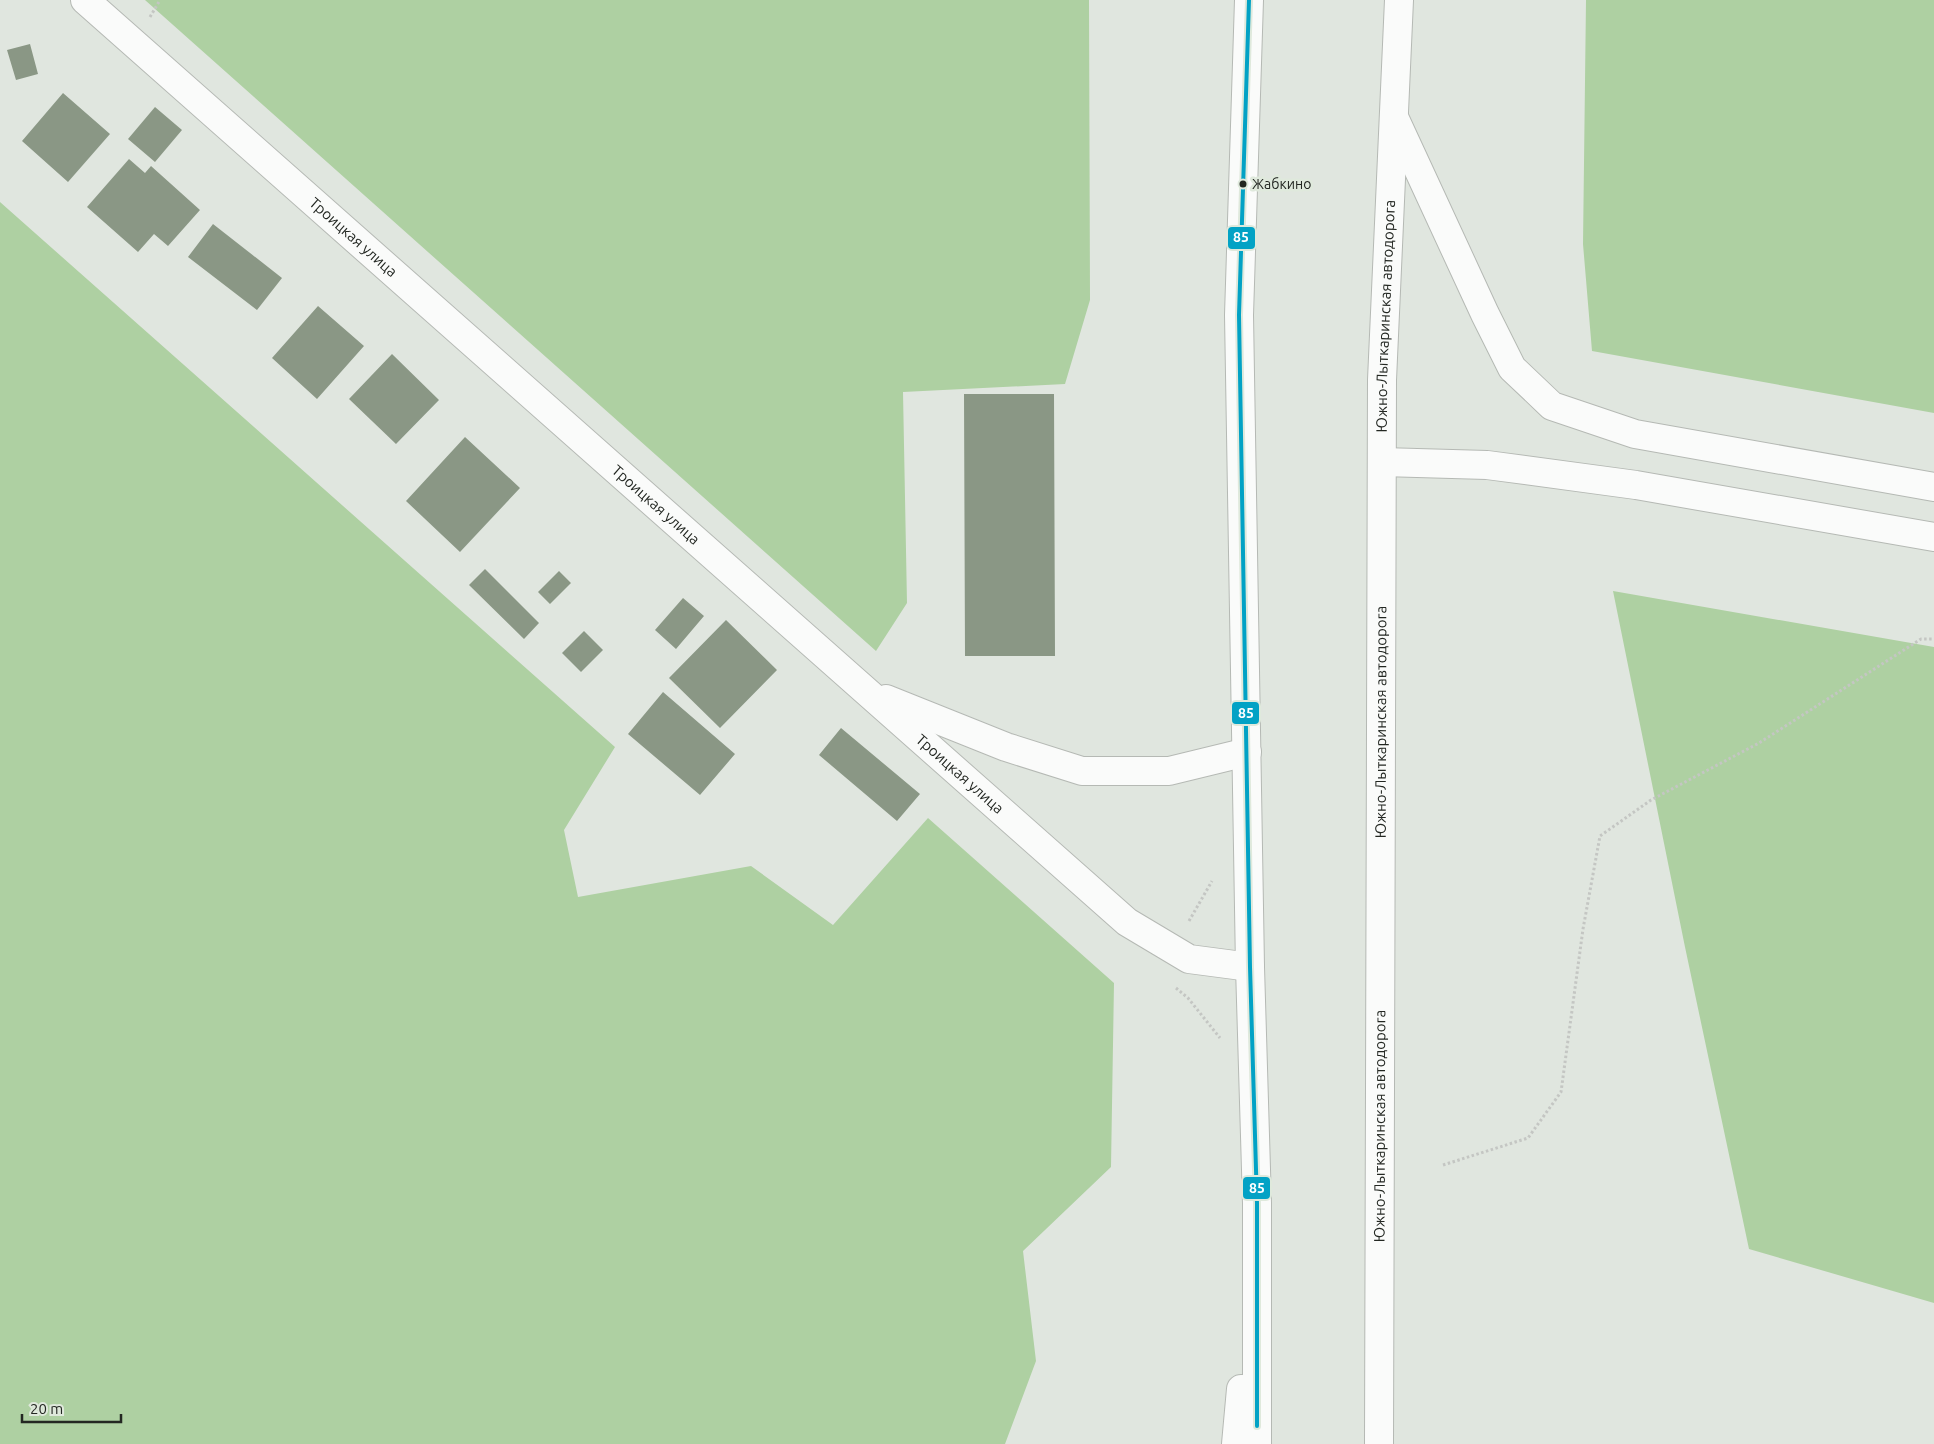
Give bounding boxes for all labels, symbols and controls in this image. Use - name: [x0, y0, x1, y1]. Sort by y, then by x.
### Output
- place label: Жабкино: [1252, 176, 1311, 192]
- marker: Жабкино: [1238, 179, 1248, 189]
- street label: Троицкая улица: [306, 194, 401, 280]
- street label: Южно-Лыткаринская автодорога: [1373, 199, 1398, 432]
- line badge: 85: [1227, 226, 1256, 250]
- text: 85: [1233, 229, 1249, 245]
- street label: Троицкая улица: [609, 461, 703, 548]
- street label: Южно-Лыткаринская автодорога: [1372, 606, 1389, 838]
- line badge: 85: [1231, 701, 1260, 725]
- text: 85: [1238, 705, 1254, 721]
- street label: Троицкая улица: [913, 730, 1007, 817]
- street label: Южно-Лыткаринская автодорога: [1371, 1010, 1388, 1242]
- line badge: 85: [1242, 1176, 1271, 1200]
- text: 85: [1249, 1180, 1265, 1196]
- scale bar: [22, 1392, 121, 1424]
- text: 20 m: [30, 1400, 63, 1417]

